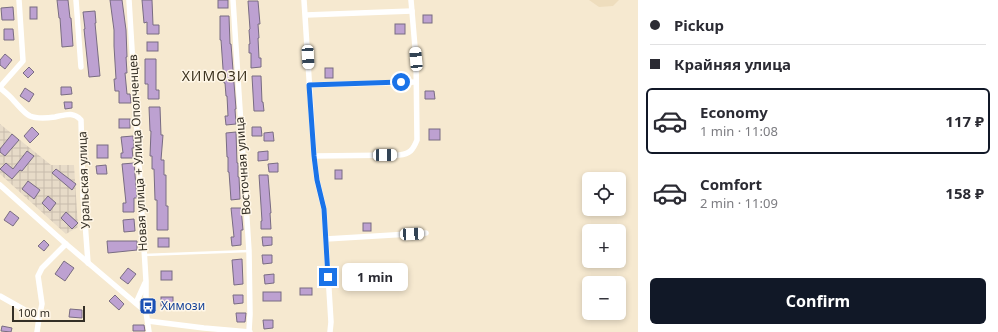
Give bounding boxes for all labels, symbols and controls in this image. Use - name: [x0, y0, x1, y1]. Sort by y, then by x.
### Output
- text: Pickup: [674, 15, 724, 35]
- car: [301, 45, 315, 69]
- car: [409, 47, 423, 71]
- street label: Новая улица + Улица Ополченцев: [124, 54, 151, 252]
- text: Крайняя улица: [674, 54, 791, 74]
- district label: ХИМОЗИ: [182, 66, 248, 85]
- route start: [392, 73, 410, 91]
- text: Economy: [700, 102, 768, 122]
- icon: car: [652, 103, 688, 139]
- text: 117 ₽: [945, 111, 984, 131]
- street label: Восточная улица: [231, 116, 254, 216]
- text: 1 min · 11:08: [700, 122, 778, 140]
- street label: Уральская улица: [73, 131, 94, 229]
- car: [373, 149, 397, 161]
- map controls: [582, 172, 626, 320]
- button: locate: [582, 172, 626, 216]
- text: Comfort: [700, 174, 762, 194]
- icon: car: [652, 175, 688, 211]
- text: 158 ₽: [945, 183, 984, 203]
- text: 2 min · 11:09: [700, 194, 778, 212]
- button: +: [582, 224, 626, 268]
- car: [400, 227, 424, 241]
- callout: 1 min: [342, 263, 408, 291]
- route end: [319, 268, 337, 286]
- text: 1 min: [357, 268, 393, 286]
- button: −: [582, 276, 626, 320]
- button: Confirm: [650, 278, 986, 324]
- bus stop icon: Химози: [138, 296, 158, 316]
- place label: Химози: [161, 297, 205, 314]
- scale bar: [12, 304, 85, 323]
- text: 100 m: [18, 305, 50, 320]

